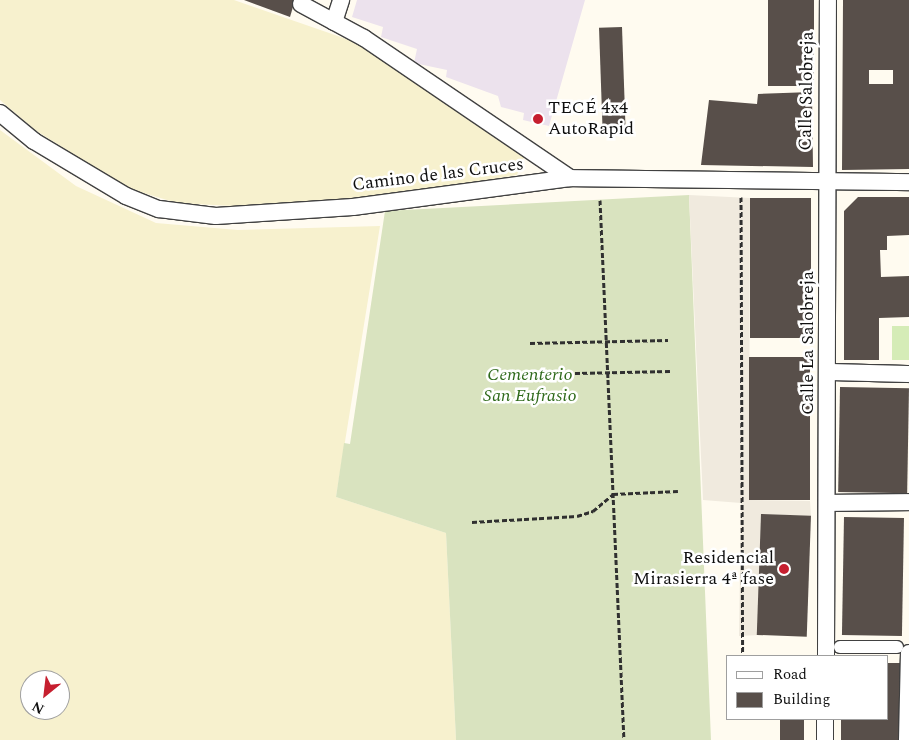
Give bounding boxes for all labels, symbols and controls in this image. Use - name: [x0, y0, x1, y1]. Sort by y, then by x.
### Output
- street label: Calle Salobreja: [795, 31, 819, 151]
- place label: TECÉ 4x4 AutoRapid: [548, 98, 634, 140]
- marker: TECÉ 4x4 AutoRapid: [532, 113, 544, 125]
- street label: Camino de las Cruces: [351, 154, 525, 196]
- street label: Calle La Salobreja: [797, 271, 819, 415]
- park label: Cementerio San Eufrasio: [483, 365, 577, 408]
- place label: Residencial Mirasierra 4ª fase: [633, 548, 774, 590]
- marker: Residencial Mirasierra 4ª fase: [778, 563, 790, 575]
- legend: [726, 655, 889, 720]
- text: Road: [773, 663, 807, 686]
- north arrow: [20, 670, 70, 720]
- text: Building: [773, 688, 830, 711]
- text: N: [28, 696, 48, 720]

